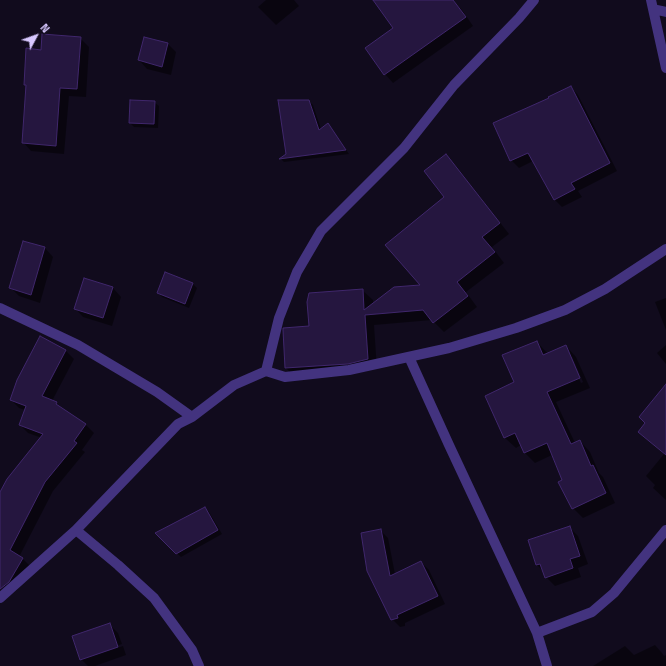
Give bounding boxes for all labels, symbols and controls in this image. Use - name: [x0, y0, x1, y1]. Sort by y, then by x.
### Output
- north arrow: [16, 16, 56, 56]
- text: N: [37, 20, 54, 36]

